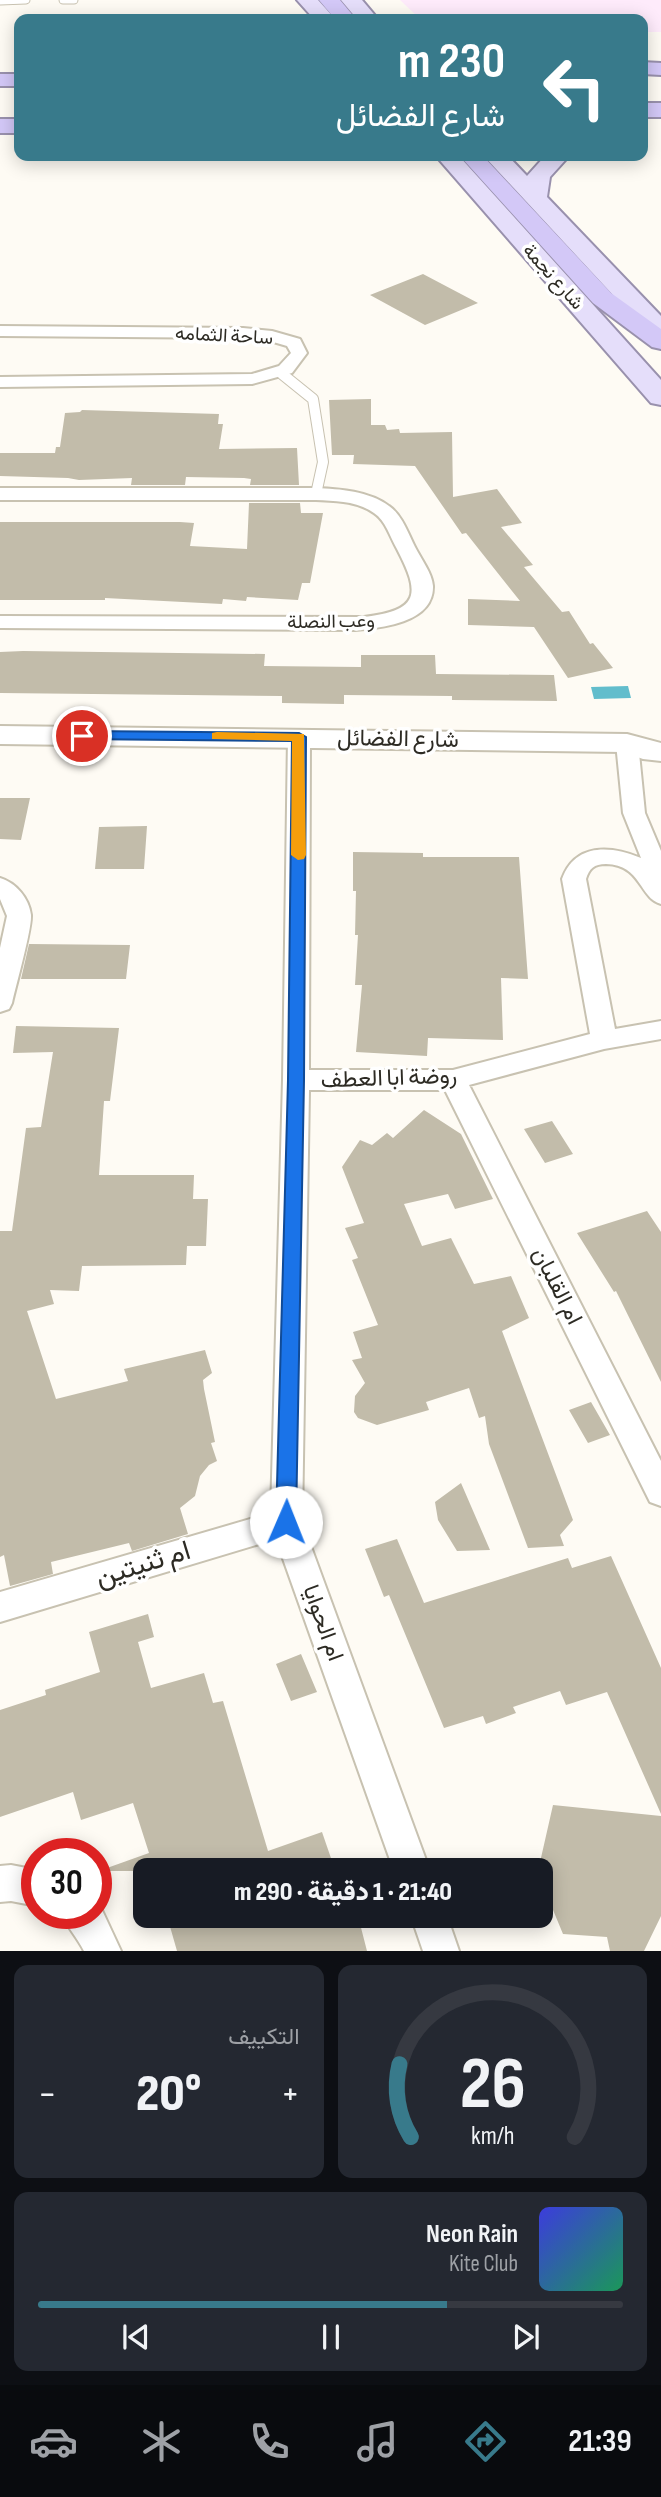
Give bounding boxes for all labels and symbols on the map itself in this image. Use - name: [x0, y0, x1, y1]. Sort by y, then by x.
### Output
- street label: شارع نجمة: [518, 239, 588, 315]
- street label: ساحة الثمامه: [174, 322, 274, 350]
- street label: وعب النصلة: [287, 610, 375, 634]
- pin: [52, 706, 112, 766]
- street label: شارع الفضائل: [337, 724, 459, 755]
- street label: روضة ابا العطف: [320, 1062, 458, 1094]
- street label: ام القلبان: [526, 1243, 588, 1329]
- position arrow: [249, 1485, 323, 1559]
- street label: ام ثنيتين: [91, 1534, 195, 1595]
- street label: ام الحوايا: [296, 1581, 350, 1665]
- speed limit sign: 30: [21, 1838, 112, 1929]

